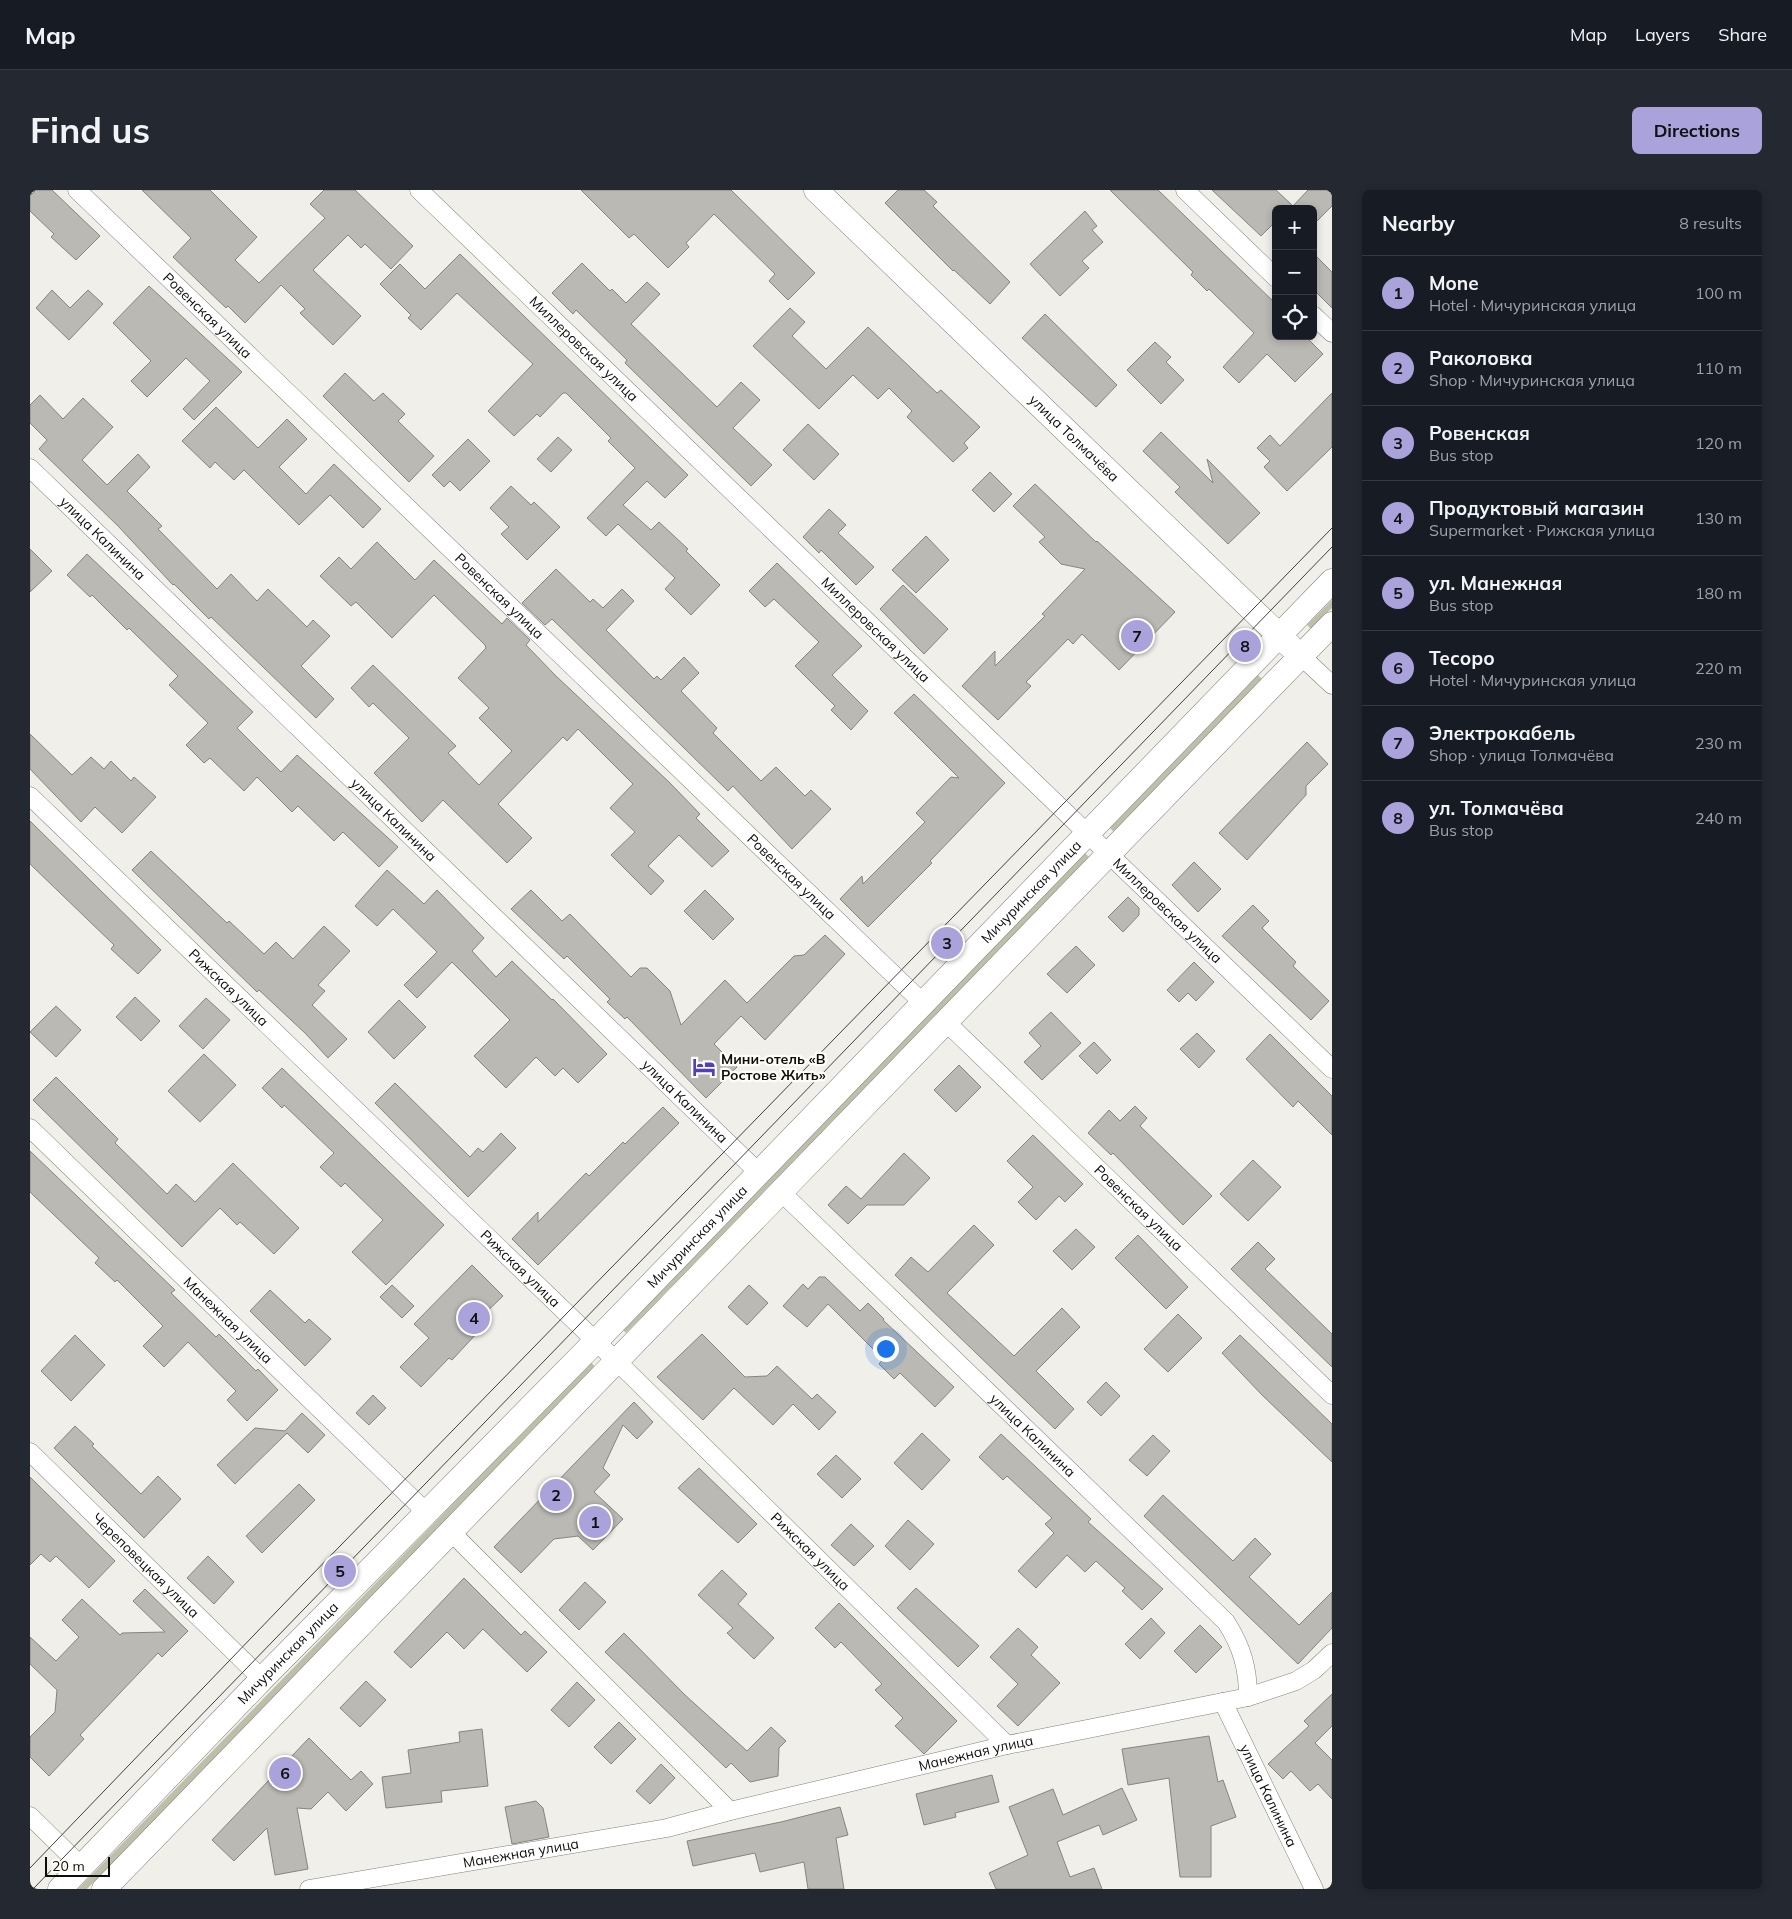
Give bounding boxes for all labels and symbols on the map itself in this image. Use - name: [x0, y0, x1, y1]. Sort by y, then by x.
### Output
- street label: Ровенская улица: [159, 269, 256, 362]
- street label: Миллеровская улица: [526, 292, 642, 405]
- street label: улица Толмачёва: [1025, 391, 1123, 486]
- street label: улица Калинина: [56, 493, 149, 584]
- street label: Ровенская улица: [451, 549, 548, 643]
- street label: Миллеровская улица: [817, 573, 934, 686]
- pin: 7: [1121, 617, 1153, 655]
- pin: 8: [1229, 627, 1261, 665]
- street label: улица Калинина: [347, 774, 440, 865]
- street label: Ровенская улица: [743, 830, 840, 923]
- street label: Мичуринская улица: [977, 836, 1085, 947]
- street label: Миллеровская улица: [1109, 854, 1226, 967]
- pin: 3: [931, 924, 963, 962]
- street label: Рижская улица: [185, 945, 272, 1030]
- place label: Мини-отель «В Ростове Жить»: [721, 1050, 826, 1084]
- hotel icon: Мини-отель «В Ростове Жить»: [691, 1054, 717, 1080]
- street label: улица Калинина: [638, 1056, 732, 1147]
- street label: Ровенская улица: [1090, 1161, 1187, 1255]
- street label: Мичуринская улица: [643, 1181, 751, 1292]
- street label: Рижская улица: [477, 1226, 564, 1311]
- street label: Манежная улица: [180, 1273, 276, 1367]
- pin: 4: [458, 1299, 490, 1337]
- your location: [873, 1336, 899, 1362]
- street label: улица Калинина: [986, 1390, 1079, 1481]
- pin: 2: [540, 1476, 572, 1514]
- pin: 1: [579, 1503, 611, 1541]
- street label: Череповецкая улица: [89, 1509, 203, 1622]
- street label: Рижская улица: [767, 1509, 854, 1594]
- pin: 5: [324, 1552, 356, 1590]
- street label: Мичуринская улица: [234, 1598, 342, 1708]
- street label: Манежная улица: [917, 1731, 1035, 1775]
- street label: улица Калинина: [1236, 1741, 1301, 1850]
- pin: 6: [269, 1754, 301, 1792]
- street label: Манежная улица: [462, 1834, 580, 1872]
- scale bar: [45, 1854, 110, 1877]

